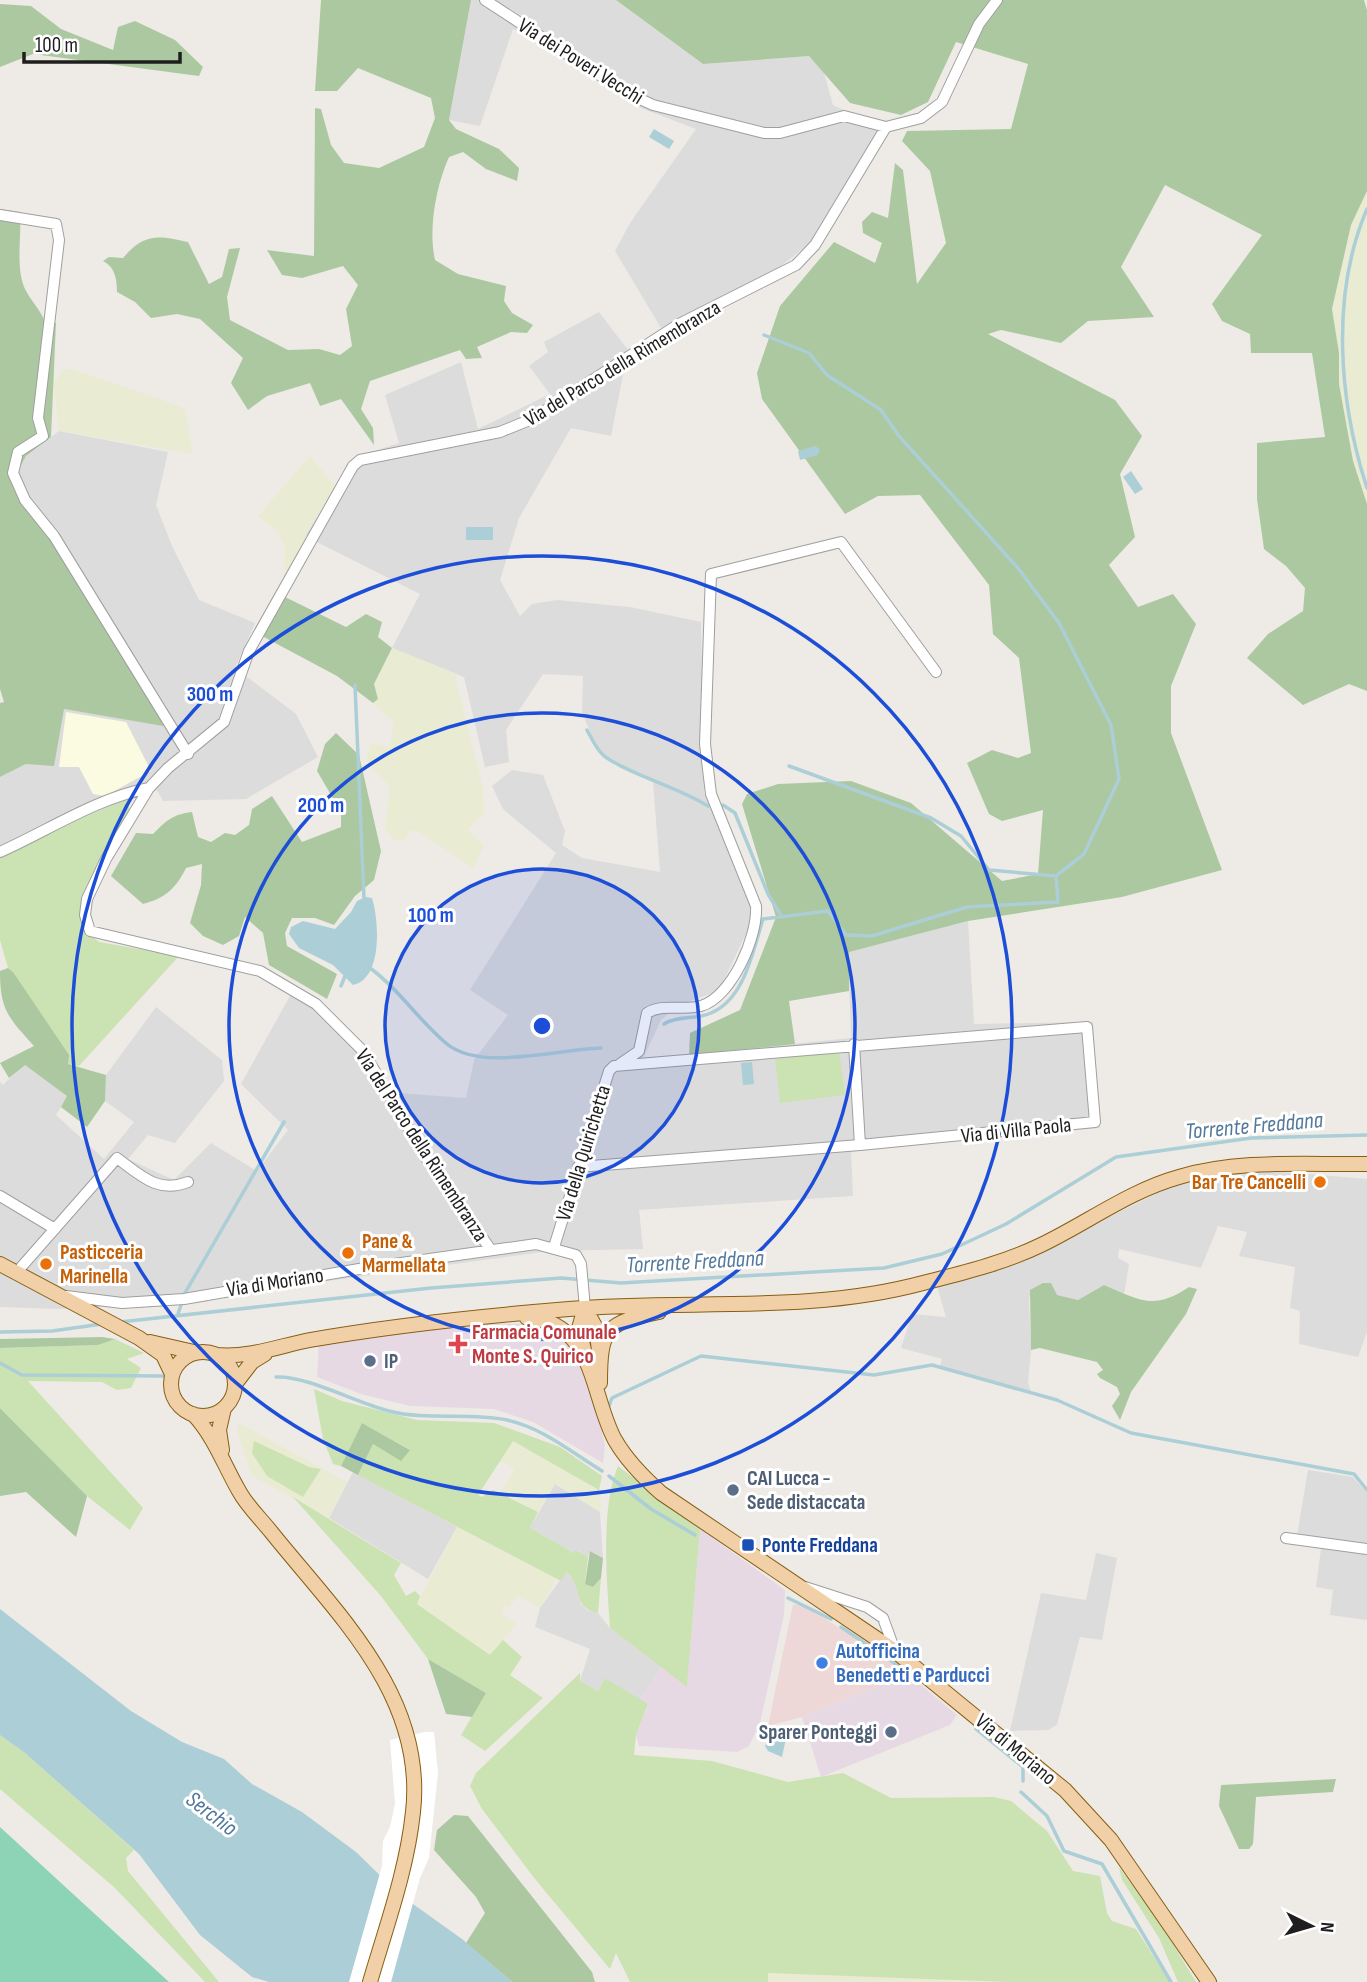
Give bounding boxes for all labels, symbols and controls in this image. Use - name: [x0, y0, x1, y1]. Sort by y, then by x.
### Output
- street label: Via dei Poveri Vecchi: [513, 13, 648, 110]
- scale bar: [24, 21, 180, 65]
- text: 100 m: [35, 33, 78, 58]
- street label: Via del Parco della Rimembranza: [520, 295, 725, 432]
- text: 300 m: [187, 682, 233, 707]
- text: 200 m: [298, 793, 344, 818]
- text: 100 m: [408, 903, 454, 928]
- centre of rings: [530, 1014, 554, 1038]
- street label: Via del Parco della Rimembranza: [350, 1044, 493, 1246]
- street label: Via della Quirichetta: [551, 1082, 616, 1224]
- water label: Torrente Freddana: [1184, 1106, 1325, 1146]
- street label: Via di Villa Paola: [960, 1112, 1072, 1149]
- place label: Bar Tre Cancelli: [1192, 1170, 1306, 1195]
- marker: Bar Tre Cancelli: [1312, 1174, 1328, 1190]
- place label: Pane & Marmellata: [362, 1229, 446, 1278]
- place label: Pasticceria Marinella: [60, 1240, 143, 1289]
- water label: Torrente Freddana: [625, 1244, 765, 1280]
- marker: Pane & Marmellata: [340, 1245, 356, 1261]
- marker: Pasticceria Marinella: [38, 1256, 54, 1272]
- street label: Via di Moriano: [225, 1263, 325, 1302]
- place label: Farmacia Comunale Monte S. Quirico: [472, 1320, 617, 1369]
- marker: Farmacia Comunale Monte S. Quirico: [450, 1336, 466, 1352]
- place label: IP: [384, 1349, 398, 1374]
- marker: IP: [362, 1353, 378, 1369]
- place label: CAI Lucca - Sede distaccata: [747, 1466, 865, 1515]
- marker: CAI Lucca - Sede distaccata: [725, 1482, 741, 1498]
- place label: Ponte Freddana: [762, 1533, 878, 1558]
- marker: Ponte Freddana: [740, 1537, 756, 1553]
- place label: Autofficina Benedetti e Parducci: [835, 1639, 989, 1688]
- marker: Autofficina Benedetti e Parducci: [814, 1655, 830, 1671]
- street label: Via di Moriano: [970, 1708, 1061, 1790]
- place label: Sparer Ponteggi: [759, 1720, 877, 1745]
- marker: Sparer Ponteggi: [883, 1724, 899, 1740]
- water label: Serchio: [180, 1785, 243, 1842]
- north arrow: [1276, 1891, 1346, 1961]
- text: N: [1315, 1921, 1338, 1933]

